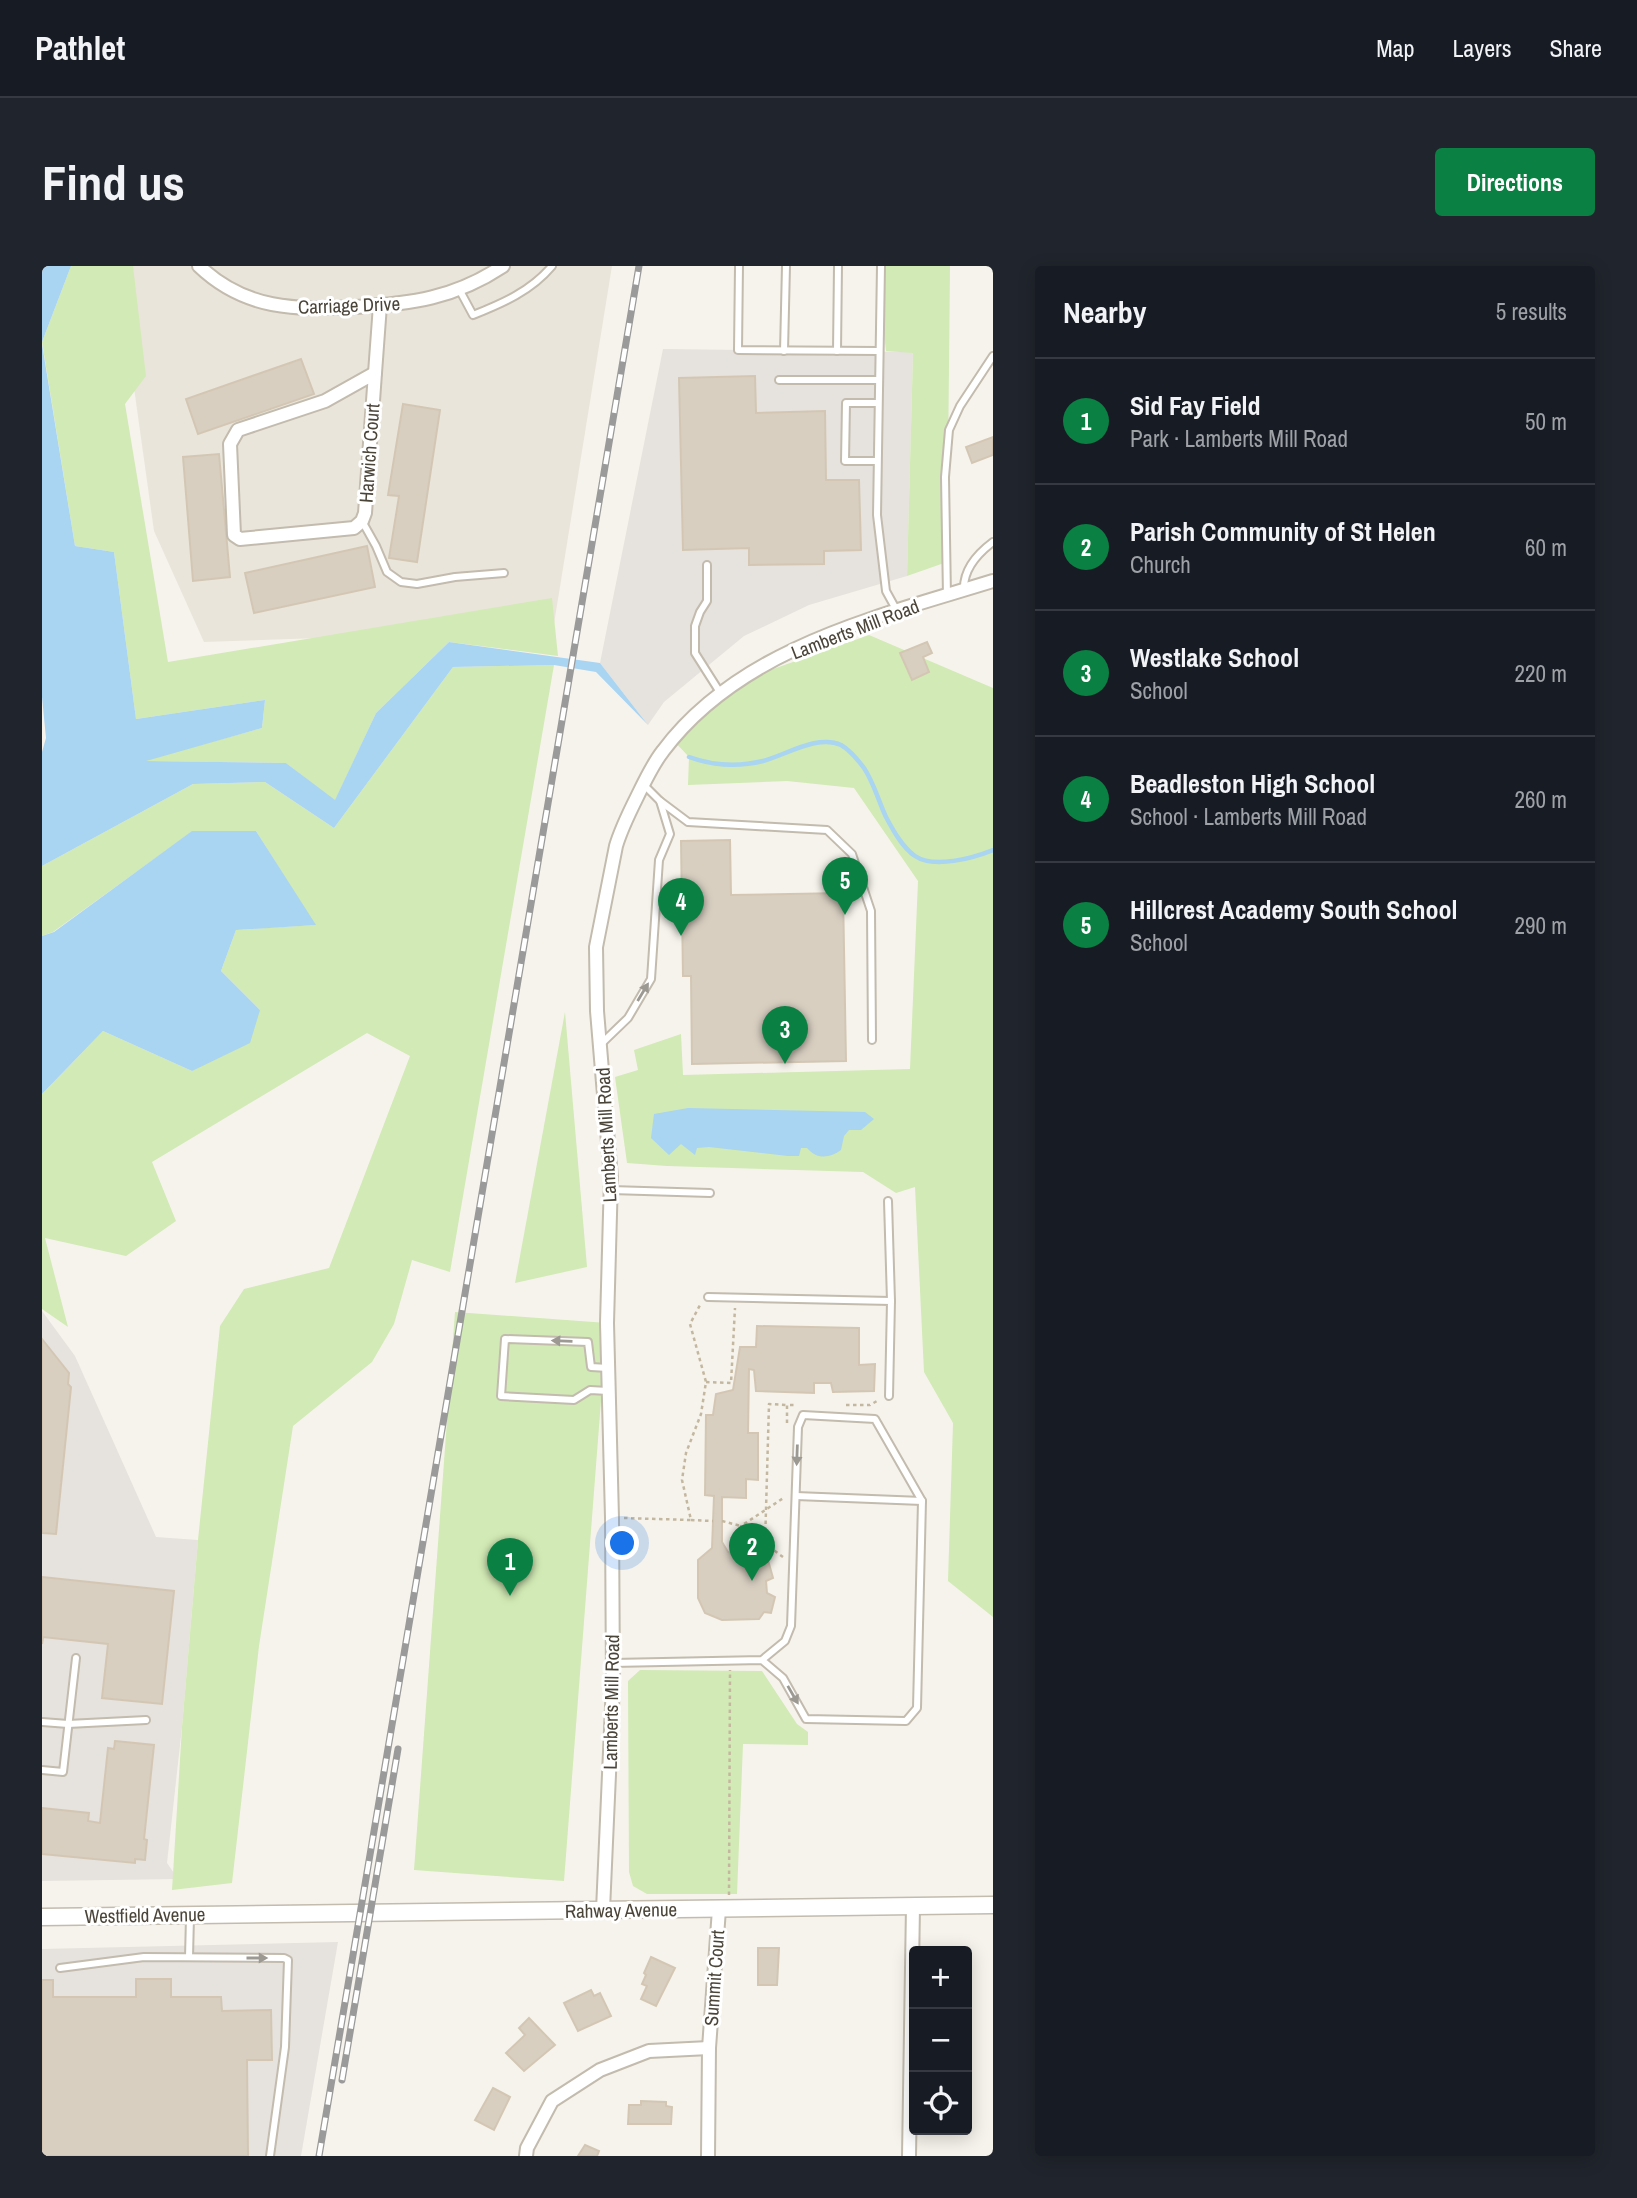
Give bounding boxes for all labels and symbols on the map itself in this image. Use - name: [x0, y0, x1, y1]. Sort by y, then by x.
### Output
- street label: Carriage Drive: [297, 290, 401, 320]
- street label: Harwich Court: [353, 402, 385, 504]
- street label: Lamberts Mill Road: [787, 593, 923, 665]
- pin: 5: [822, 857, 868, 915]
- pin: 4: [658, 878, 704, 936]
- one-way arrow: [636, 983, 649, 1002]
- pin: 3: [762, 1006, 808, 1064]
- street label: Lamberts Mill Road: [589, 1067, 623, 1203]
- one-way arrow: [551, 1335, 573, 1347]
- one-way arrow: [791, 1444, 802, 1466]
- pin: 2: [729, 1523, 775, 1581]
- your location: [605, 1526, 639, 1560]
- pin: 1: [487, 1538, 533, 1596]
- street label: Lamberts Mill Road: [597, 1634, 625, 1770]
- one-way arrow: [786, 1686, 799, 1705]
- street label: Rahway Avenue: [565, 1896, 677, 1924]
- street label: Westfield Avenue: [84, 1901, 206, 1929]
- street label: Summit Court: [698, 1928, 730, 2027]
- one-way arrow: [247, 1952, 269, 1963]

